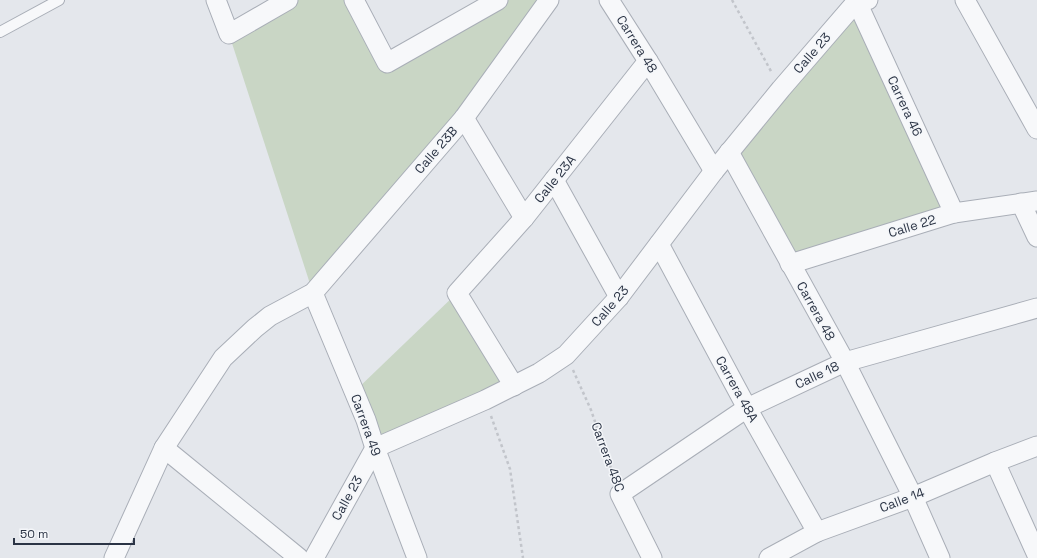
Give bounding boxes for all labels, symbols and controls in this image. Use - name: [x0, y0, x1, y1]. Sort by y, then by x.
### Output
- street label: Carrera 48: [613, 12, 661, 76]
- street label: Calle 23: [790, 29, 835, 77]
- street label: Carrera 46: [884, 73, 926, 139]
- street label: Calle 23B: [411, 123, 461, 177]
- street label: Calle 23A: [530, 151, 580, 207]
- street label: Calle 22: [886, 211, 938, 241]
- street label: Carrera 48: [793, 279, 839, 343]
- street label: Calle 23: [588, 282, 633, 330]
- street label: Carrera 48A: [712, 353, 762, 425]
- street label: Calle 18: [792, 357, 842, 393]
- street label: Carrera 49: [347, 392, 385, 458]
- street label: Carrera 48C: [588, 420, 628, 494]
- street label: Calle 23: [328, 472, 366, 523]
- street label: Calle 14: [877, 484, 927, 516]
- scale bar: [14, 520, 134, 546]
- text: 50 m: [20, 526, 48, 542]

